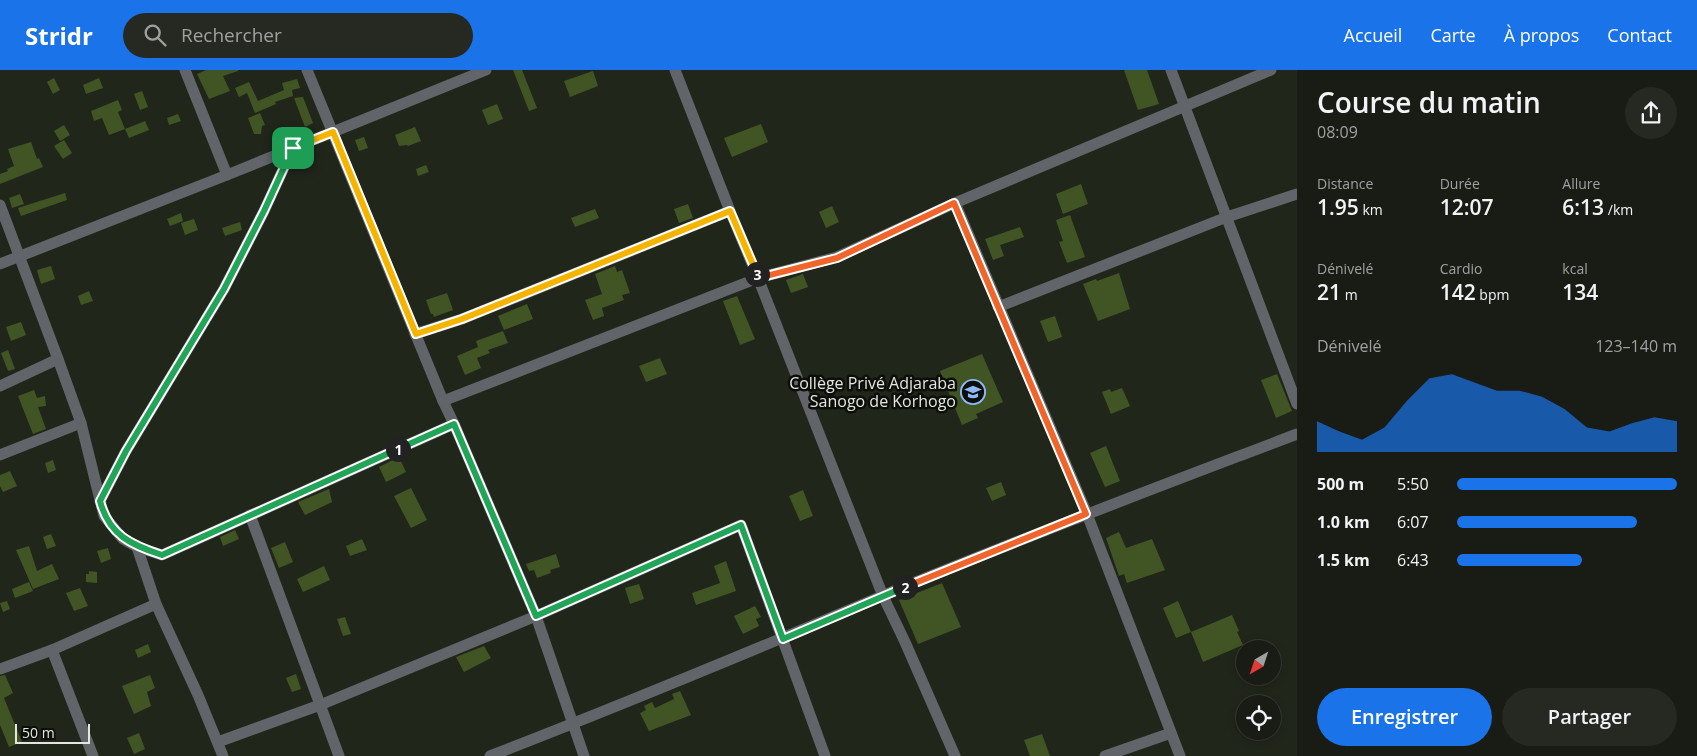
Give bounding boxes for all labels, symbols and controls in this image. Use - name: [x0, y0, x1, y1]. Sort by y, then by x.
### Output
- search box: [123, 13, 473, 58]
- text: Stridr: [25, 19, 93, 52]
- icon: search: [141, 21, 169, 49]
- text: Rechercher: [181, 22, 282, 48]
- text: Accueil: [1344, 23, 1402, 47]
- text: Carte: [1430, 23, 1476, 47]
- text: À propos: [1504, 23, 1579, 47]
- text: Contact: [1607, 23, 1672, 47]
- text: Course du matin: [1317, 83, 1541, 121]
- button: share: [1625, 87, 1677, 139]
- text: 08:09: [1317, 121, 1358, 143]
- pin: [272, 127, 314, 169]
- icon: arrive: [279, 134, 307, 162]
- text: Distance: [1317, 174, 1373, 193]
- text: Durée: [1440, 174, 1480, 193]
- text: Allure: [1562, 174, 1600, 193]
- text: 1.95: [1317, 193, 1359, 221]
- text: 12:07: [1440, 193, 1493, 221]
- text: 6:13: [1562, 193, 1604, 221]
- text: km: [1359, 200, 1383, 219]
- text: /km: [1604, 200, 1633, 219]
- text: Dénivelé: [1317, 259, 1373, 278]
- text: Cardio: [1440, 259, 1483, 278]
- text: kcal: [1562, 259, 1588, 278]
- pin: 3: [744, 262, 770, 286]
- text: 3: [753, 265, 762, 284]
- text: 21: [1317, 278, 1341, 306]
- text: 142: [1440, 278, 1476, 306]
- text: 134: [1562, 278, 1598, 306]
- text: m: [1341, 285, 1358, 304]
- text: bpm: [1476, 285, 1509, 304]
- text: Dénivelé: [1317, 335, 1381, 357]
- text: 123–140 m: [1595, 335, 1677, 357]
- place label: Collège Privé Adjaraba Sanogo de Korhogo: [789, 372, 956, 412]
- school or university icon: Collège Privé Adjaraba Sanogo de Korhogo: [960, 379, 986, 405]
- pin: 1: [386, 436, 410, 462]
- text: 1: [394, 440, 403, 459]
- text: 500 m: [1317, 473, 1364, 495]
- text: 5:50: [1397, 473, 1429, 495]
- text: 1.0 km: [1317, 511, 1370, 533]
- text: 6:07: [1397, 511, 1429, 533]
- text: 1.5 km: [1317, 549, 1370, 571]
- text: 6:43: [1397, 549, 1429, 571]
- pin: 2: [892, 574, 918, 600]
- text: 2: [901, 578, 910, 597]
- north arrow: [1236, 640, 1281, 685]
- map controls: [1236, 640, 1281, 740]
- button: Enregistrer: [1317, 688, 1492, 746]
- button: Partager: [1502, 688, 1677, 746]
- button: locate: [1236, 695, 1281, 740]
- scale bar: [15, 721, 90, 744]
- text: 50 m: [22, 723, 55, 742]

